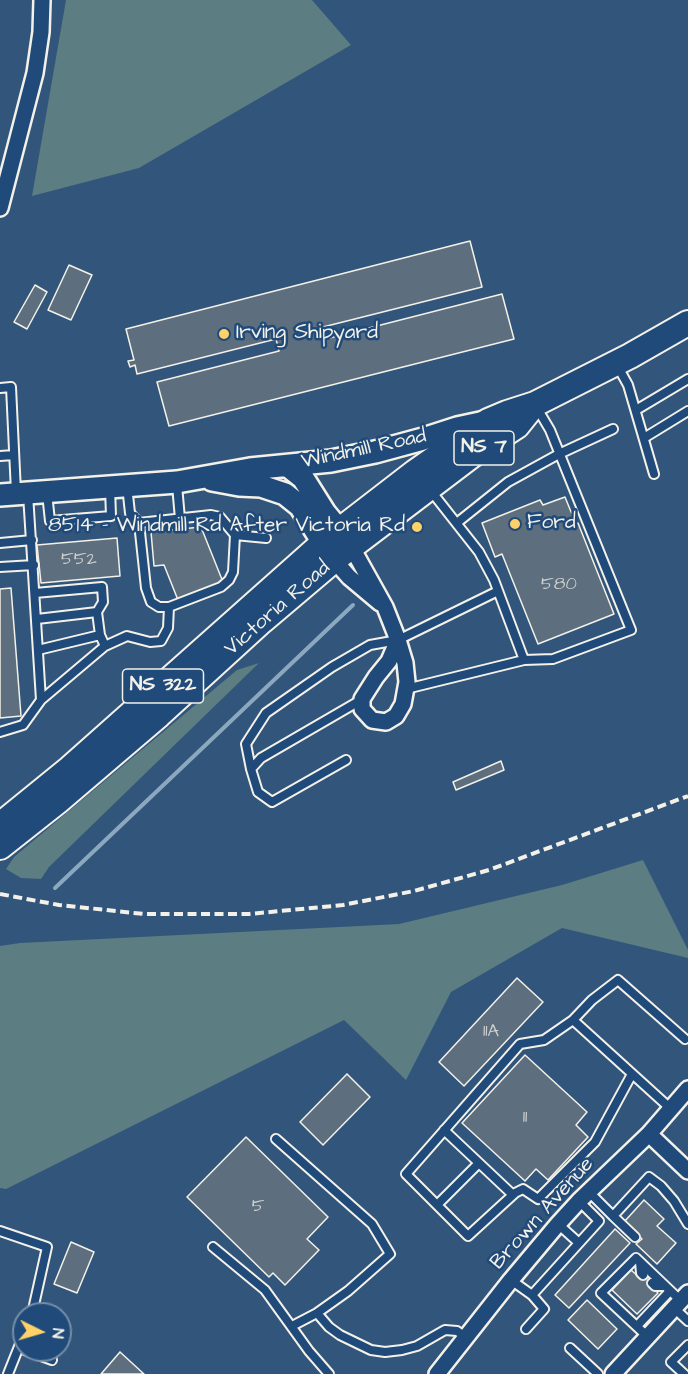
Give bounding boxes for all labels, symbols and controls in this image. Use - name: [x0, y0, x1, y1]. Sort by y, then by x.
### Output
- place label: Irving Shipyard: [236, 321, 378, 347]
- marker: Irving Shipyard: [217, 327, 231, 341]
- street label: Windmill Road: [299, 424, 429, 476]
- road number: NS 7: [454, 431, 514, 465]
- place label: Ford: [527, 511, 576, 537]
- place label: 8514 - Windmill Rd After Victoria Rd: [48, 514, 405, 540]
- marker: Ford: [508, 517, 522, 531]
- marker: 8514 - Windmill Rd After Victoria Rd: [410, 520, 424, 534]
- house number: 552: [61, 549, 97, 571]
- street label: Victoria Road: [220, 556, 336, 662]
- house number: 580: [541, 574, 577, 596]
- road number: NS 322: [122, 669, 204, 703]
- house number: 11A: [483, 1021, 499, 1043]
- house number: 11: [523, 1107, 527, 1129]
- street label: Brown Avenue: [486, 1153, 600, 1275]
- house number: 5: [252, 1196, 264, 1218]
- north arrow: [12, 1302, 72, 1362]
- text: N: [47, 1327, 69, 1339]

